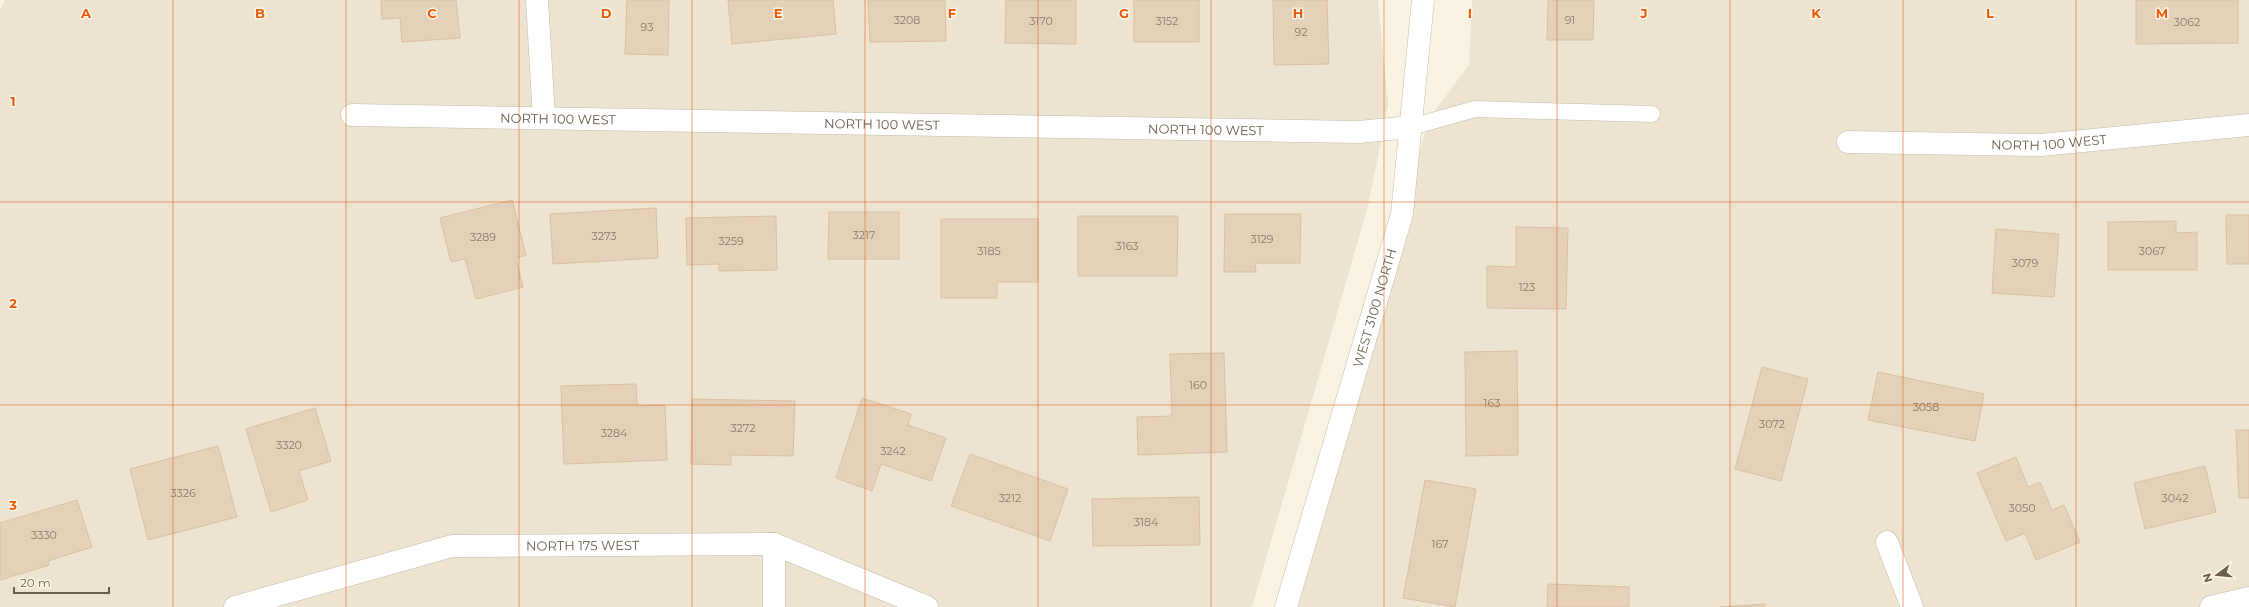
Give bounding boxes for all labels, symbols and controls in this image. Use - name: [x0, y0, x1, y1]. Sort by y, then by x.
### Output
- text: A: [80, 5, 92, 21]
- text: B: [255, 5, 265, 21]
- text: C: [427, 5, 437, 21]
- text: D: [601, 5, 612, 21]
- text: E: [774, 5, 783, 21]
- text: F: [948, 5, 956, 21]
- text: G: [1119, 5, 1129, 21]
- text: H: [1293, 5, 1303, 21]
- text: I: [1468, 5, 1472, 21]
- text: J: [1639, 5, 1648, 21]
- text: K: [1811, 5, 1821, 21]
- text: L: [1986, 5, 1994, 21]
- text: M: [2156, 5, 2168, 21]
- house number: 3208: [894, 13, 920, 27]
- house number: 91: [1565, 13, 1575, 27]
- house number: 3170: [1029, 14, 1053, 28]
- house number: 3152: [1156, 14, 1178, 28]
- house number: 3062: [2174, 15, 2200, 29]
- house number: 93: [641, 20, 653, 34]
- house number: 92: [1295, 25, 1307, 39]
- text: 1: [10, 93, 16, 109]
- street label: NORTH 100 WEST: [500, 110, 617, 127]
- street label: NORTH 100 WEST: [824, 115, 941, 133]
- street label: NORTH 100 WEST: [1148, 120, 1264, 138]
- street label: NORTH 100 WEST: [1991, 131, 2108, 153]
- house number: 3217: [853, 228, 875, 242]
- house number: 3273: [592, 229, 616, 243]
- house number: 3289: [470, 230, 496, 244]
- house number: 3129: [1250, 232, 1274, 246]
- house number: 3259: [718, 234, 744, 248]
- house number: 3163: [1115, 239, 1139, 253]
- house number: 3185: [977, 244, 1001, 258]
- house number: 3067: [2139, 244, 2165, 258]
- street label: WEST 3100 NORTH: [1349, 246, 1399, 369]
- house number: 3079: [2012, 256, 2039, 270]
- house number: 123: [1519, 280, 1535, 294]
- text: 2: [9, 295, 17, 311]
- house number: 160: [1189, 378, 1207, 392]
- house number: 163: [1484, 396, 1500, 410]
- house number: 3058: [1913, 400, 1939, 414]
- house number: 3072: [1759, 417, 1785, 431]
- house number: 3272: [730, 421, 756, 435]
- house number: 3284: [601, 426, 628, 440]
- house number: 3320: [276, 438, 302, 452]
- house number: 3242: [880, 444, 906, 458]
- house number: 3326: [170, 486, 196, 500]
- house number: 3212: [999, 491, 1021, 505]
- house number: 3042: [2162, 491, 2188, 505]
- text: 3: [8, 497, 17, 513]
- house number: 3050: [2009, 501, 2036, 515]
- house number: 3184: [1134, 515, 1159, 529]
- house number: 3330: [31, 528, 57, 542]
- street label: NORTH 175 WEST: [526, 537, 640, 554]
- house number: 167: [1431, 537, 1449, 551]
- north arrow: [2197, 555, 2237, 595]
- scale bar: [14, 569, 109, 595]
- text: N: [2199, 572, 2215, 584]
- text: 20 m: [20, 575, 51, 590]

